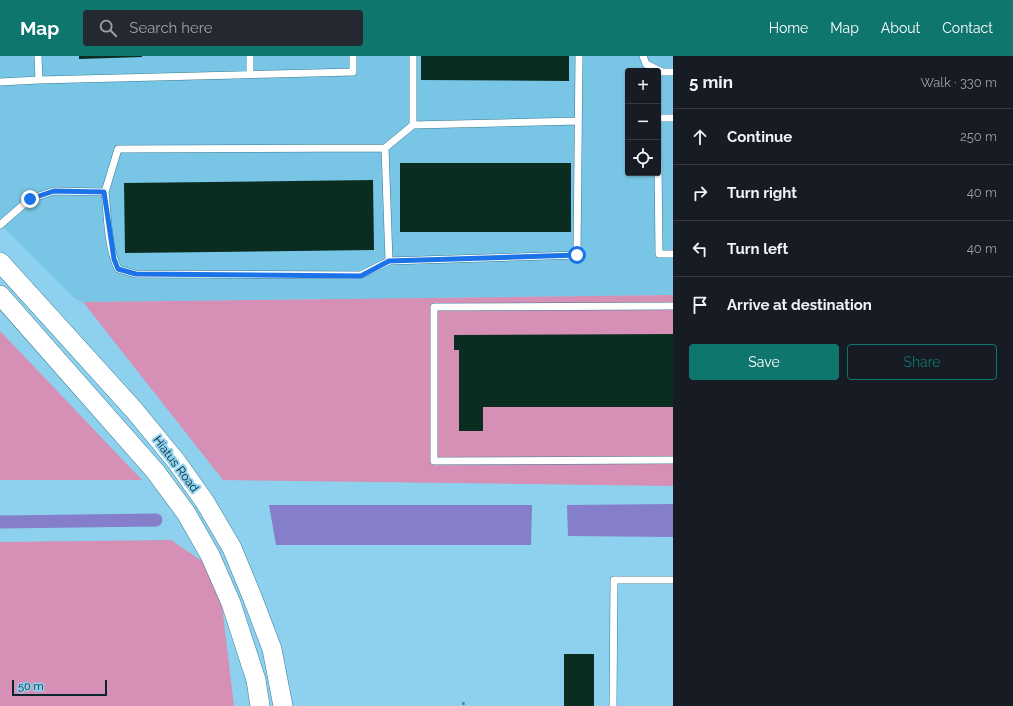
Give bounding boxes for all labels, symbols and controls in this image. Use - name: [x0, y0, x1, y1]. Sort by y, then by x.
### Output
- search box: [83, 10, 363, 46]
- text: Map: [20, 17, 59, 39]
- icon: search: [97, 17, 119, 39]
- text: Search here: [129, 19, 213, 37]
- text: Home: [769, 20, 808, 36]
- text: Map: [830, 20, 859, 36]
- text: About: [881, 20, 920, 36]
- text: Contact: [942, 20, 993, 36]
- map controls: [625, 68, 661, 176]
- button: +: [625, 68, 661, 104]
- text: 5 min: [689, 72, 733, 92]
- text: Walk · 330 m: [920, 75, 997, 90]
- button: −: [625, 104, 661, 140]
- icon: ahead: [689, 126, 711, 148]
- text: Continue: [727, 128, 792, 146]
- text: 250 m: [960, 129, 997, 144]
- button: locate: [625, 140, 661, 176]
- icon: right: [689, 182, 711, 204]
- text: Turn right: [727, 184, 797, 202]
- text: 40 m: [967, 185, 997, 200]
- route end: [21, 190, 39, 208]
- icon: left: [689, 238, 711, 260]
- text: Turn left: [727, 240, 788, 258]
- text: 40 m: [967, 241, 997, 256]
- route start: [568, 246, 586, 264]
- icon: arrive: [689, 294, 711, 316]
- text: Arrive at destination: [727, 296, 872, 314]
- button: Save: [689, 344, 839, 380]
- button: Share: [847, 344, 997, 380]
- street label: Hiatus Road: [150, 433, 202, 495]
- scale bar: [12, 678, 107, 697]
- text: 50 m: [18, 680, 44, 693]

